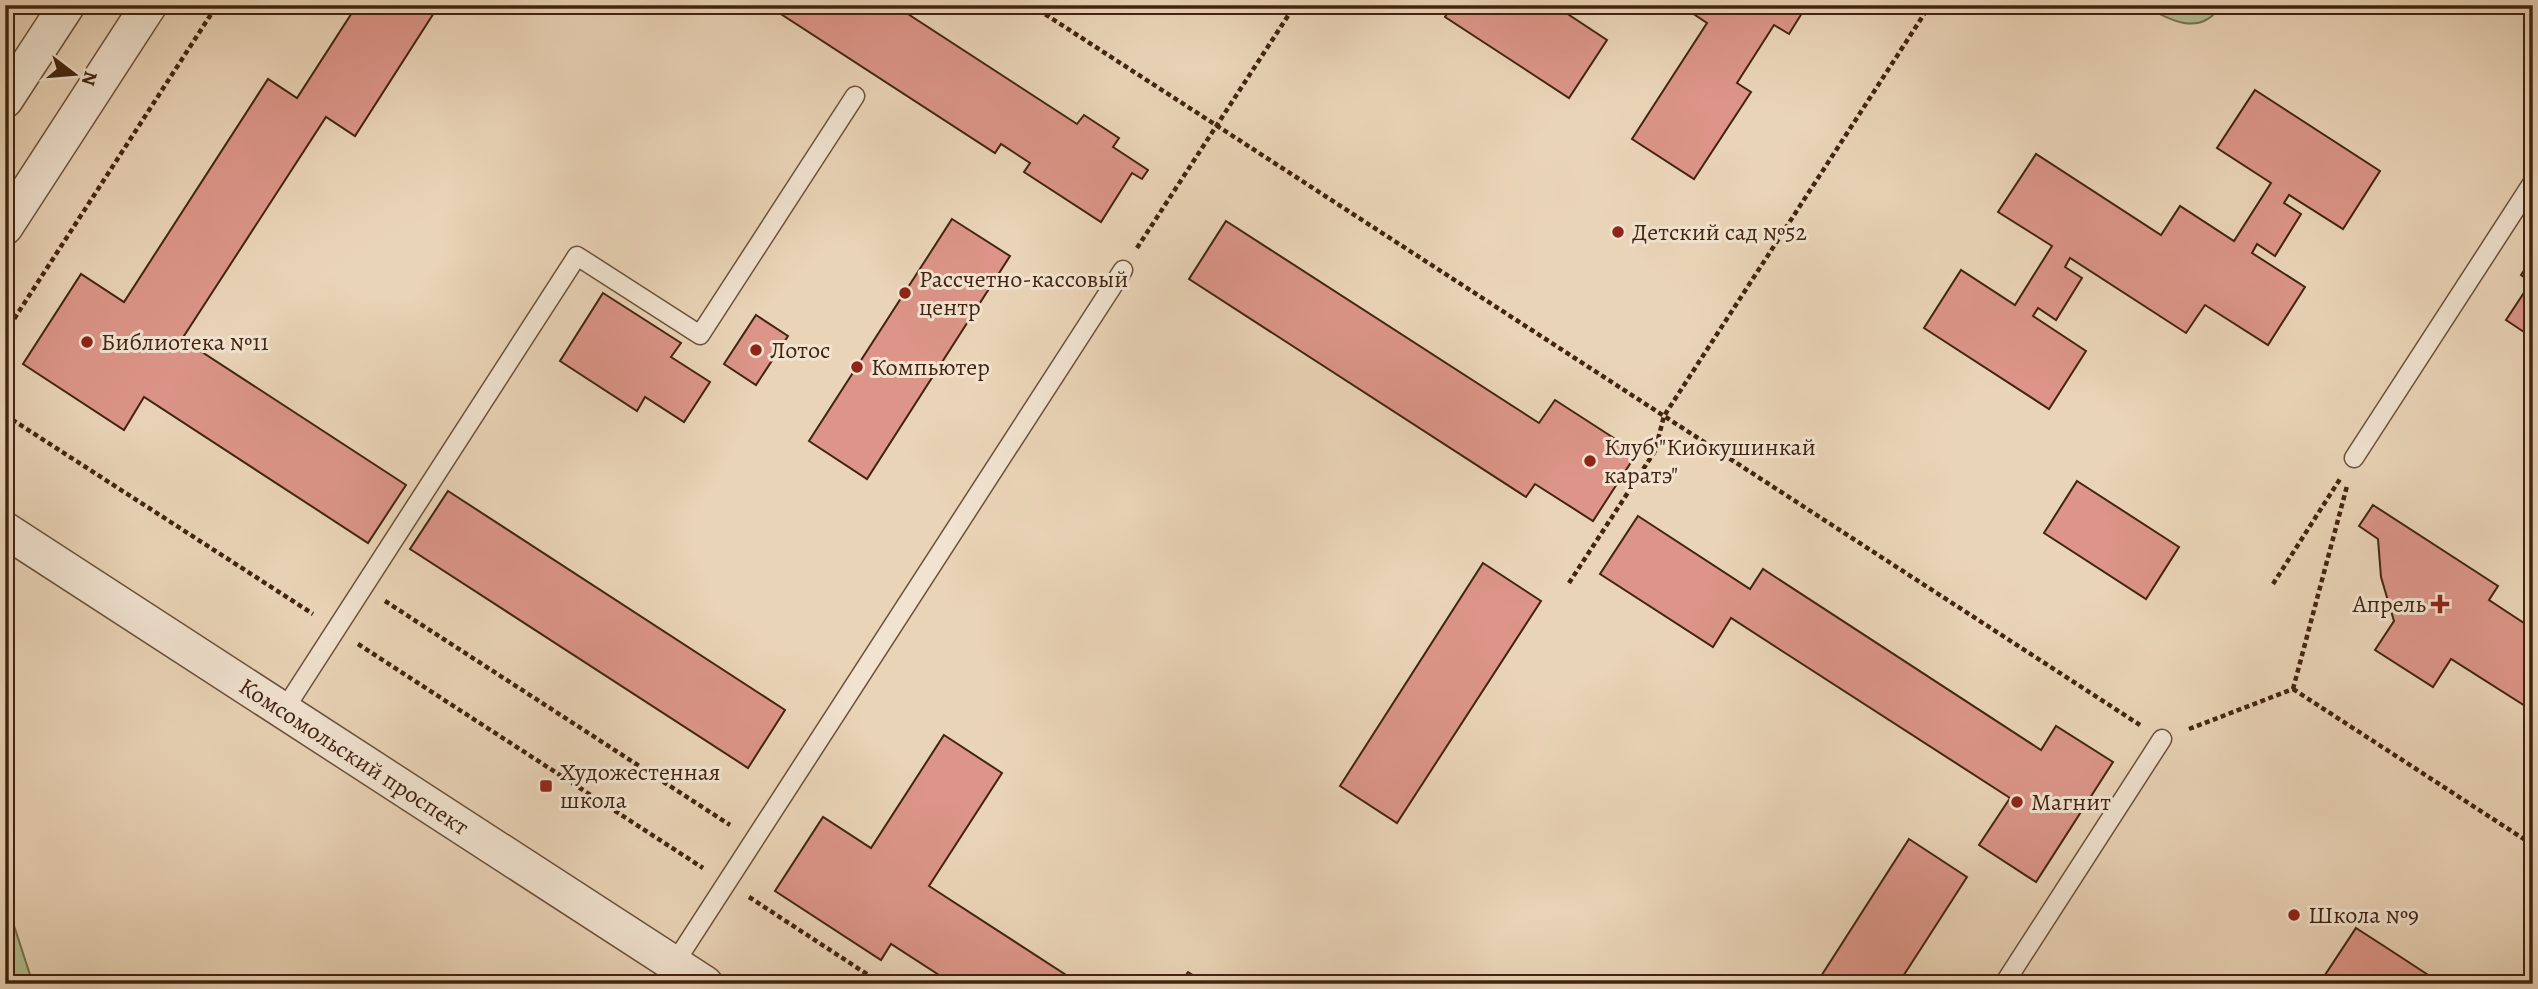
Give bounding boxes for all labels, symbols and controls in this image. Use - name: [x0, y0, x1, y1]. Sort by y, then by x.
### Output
- north arrow: [38, 38, 108, 108]
- text: N: [75, 68, 104, 89]
- place label: Детский сад №52: [1632, 216, 1807, 248]
- marker: Детский сад №52: [1610, 224, 1626, 240]
- place label: Рассчетно-кассовый центр: [919, 263, 1128, 323]
- marker: Рассчетно-кассовый центр: [897, 285, 913, 301]
- place label: Библиотека №11: [101, 326, 269, 358]
- marker: Библиотека №11: [79, 334, 95, 350]
- place label: Лотос: [770, 334, 830, 366]
- marker: Лотос: [748, 342, 764, 358]
- place label: Компьютер: [871, 351, 990, 383]
- marker: Компьютер: [849, 359, 865, 375]
- place label: Клуб "Киокушинкай каратэ": [1604, 431, 1816, 491]
- marker: Клуб "Киокушинкай каратэ": [1582, 453, 1598, 469]
- place label: Апрель: [2352, 588, 2427, 620]
- marker: Апрель: [2432, 596, 2448, 612]
- street label: Комсомольский проспект: [233, 670, 475, 843]
- place label: Художестенная школа: [560, 756, 720, 816]
- marker: Художестенная школа: [538, 778, 554, 794]
- place label: Магнит: [2031, 786, 2111, 818]
- marker: Магнит: [2009, 794, 2025, 810]
- place label: Школа №9: [2308, 899, 2419, 931]
- marker: Школа №9: [2286, 907, 2302, 923]

